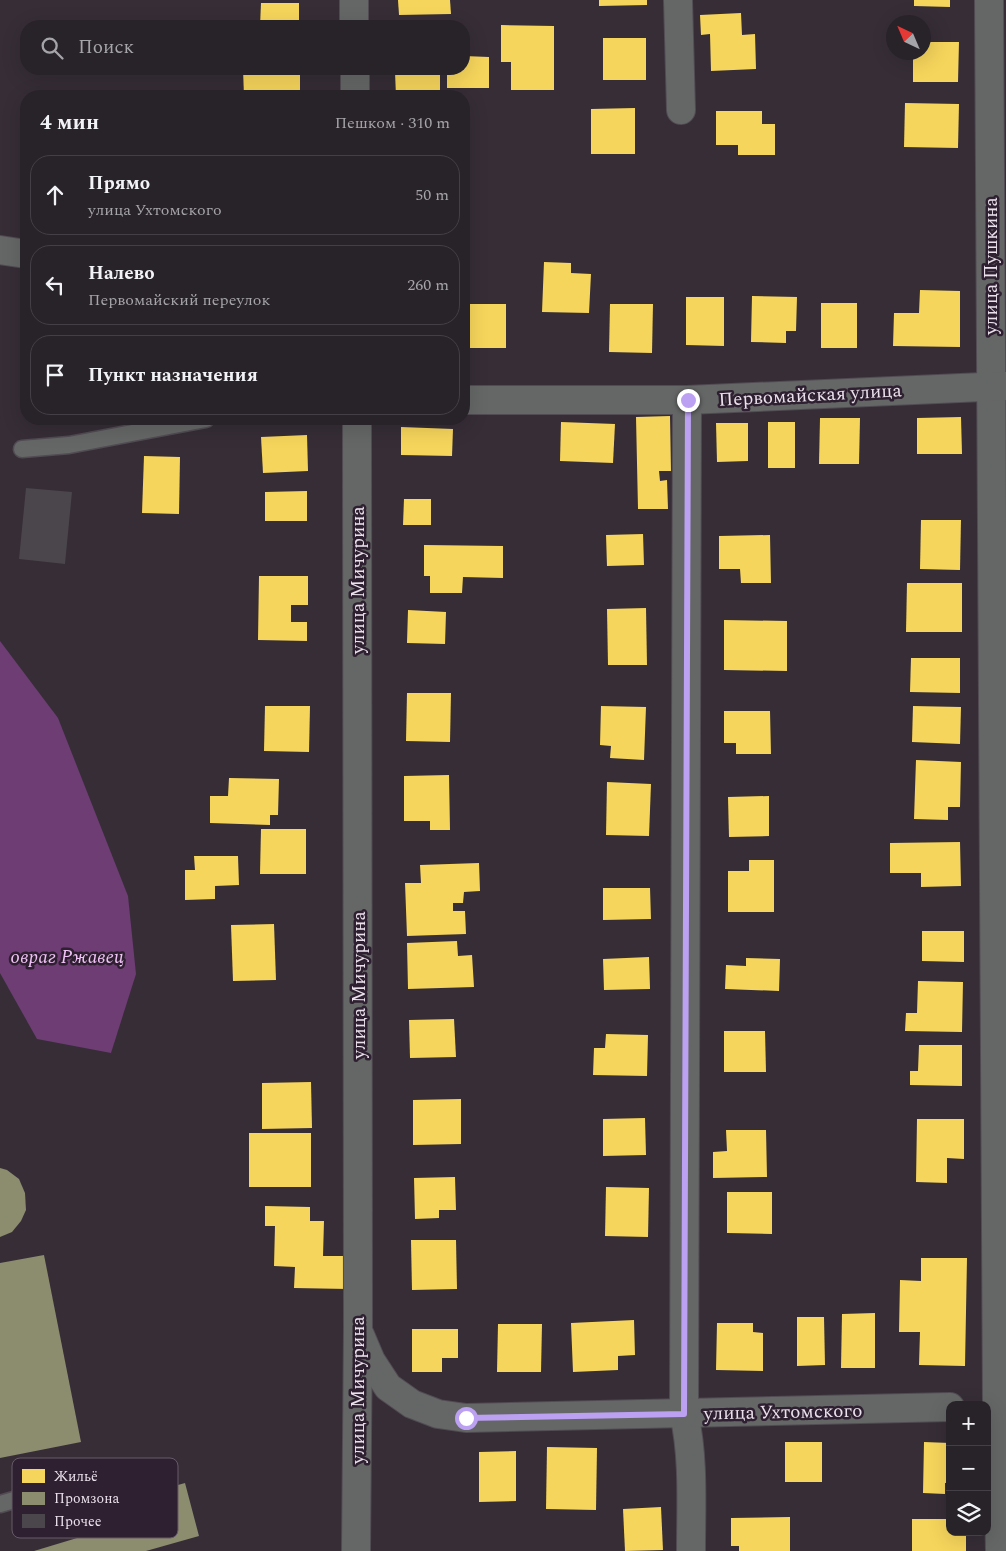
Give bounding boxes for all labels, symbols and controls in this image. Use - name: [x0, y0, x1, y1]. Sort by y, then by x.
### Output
- north arrow: [886, 15, 931, 60]
- search box: [20, 20, 470, 75]
- text: Поиск: [78, 33, 134, 62]
- icon: search: [38, 34, 66, 62]
- text: 4 мин: [40, 107, 99, 139]
- text: Пешком · 310 m: [335, 111, 450, 135]
- text: Прямо: [88, 169, 150, 198]
- icon: ahead: [41, 181, 69, 209]
- text: 50 m: [415, 183, 449, 207]
- street label: улица Пушкина: [977, 196, 1006, 336]
- text: улица Ухтомского: [88, 198, 222, 222]
- text: Налево: [88, 259, 155, 288]
- icon: left: [41, 271, 69, 299]
- text: 260 m: [407, 273, 449, 297]
- text: Первомайский переулок: [88, 288, 270, 312]
- icon: arrive: [41, 361, 69, 389]
- text: Пункт назначения: [88, 361, 258, 390]
- street label: Первомайская улица: [718, 376, 903, 415]
- route end: [677, 389, 700, 412]
- street label: улица Мичурина: [344, 505, 373, 655]
- street label: улица Мичурина: [345, 910, 374, 1060]
- park label: овраг Ржавец: [10, 943, 124, 972]
- street label: улица Мичурина: [344, 1315, 373, 1465]
- street label: улица Ухтомского: [702, 1397, 863, 1428]
- map controls: [946, 1401, 991, 1536]
- button: +: [946, 1401, 991, 1446]
- route start: [455, 1407, 478, 1430]
- button: −: [946, 1446, 991, 1491]
- legend: [12, 1458, 178, 1538]
- text: Жильё: [54, 1466, 98, 1487]
- text: Промзона: [54, 1488, 119, 1509]
- button: layers: [946, 1491, 991, 1536]
- text: Прочее: [54, 1511, 102, 1532]

